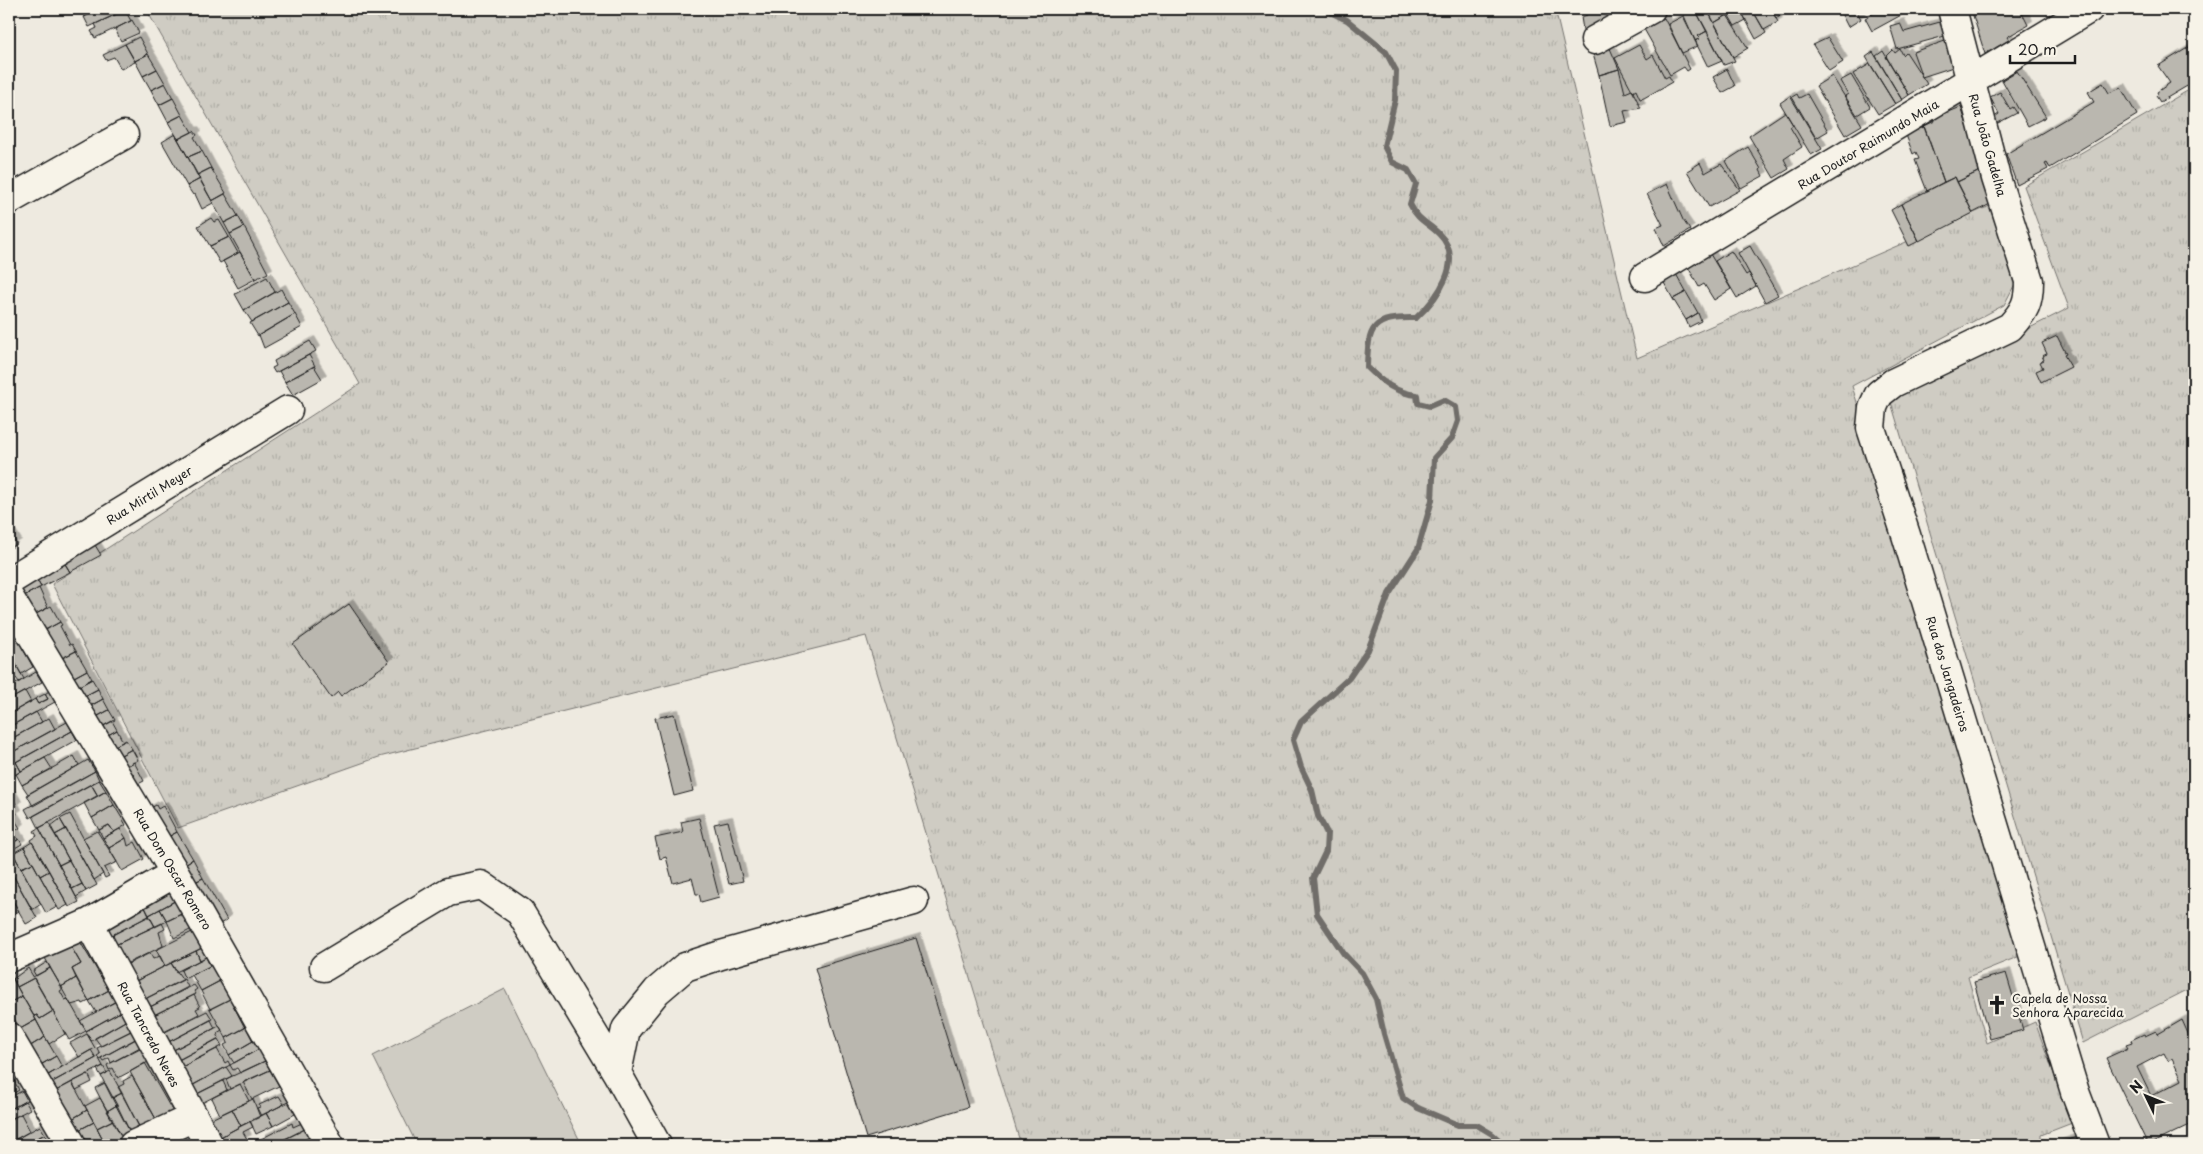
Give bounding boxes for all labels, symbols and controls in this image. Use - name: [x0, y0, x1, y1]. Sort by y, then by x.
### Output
- scale bar: [2010, 32, 2076, 64]
- text: 20 m: [2018, 37, 2057, 60]
- street label: Rua João Gadelha: [1965, 91, 2011, 199]
- street label: Rua Doutor Raimundo Maia: [1794, 94, 1942, 193]
- street label: Rua Mirtil Meyer: [102, 461, 196, 529]
- street label: Rua dos Jangadeiros: [1922, 614, 1974, 735]
- street label: Rua Dom Oscar Romero: [130, 805, 217, 933]
- street label: Rua Tancredo Neves: [114, 978, 185, 1090]
- place label: Capela de Nossa Senhora Aparecida: [2012, 989, 2124, 1021]
- church icon: Capela de Nossa Senhora Aparecida: [1986, 994, 2008, 1016]
- north arrow: [2120, 1072, 2170, 1122]
- text: N: [2125, 1076, 2148, 1098]

